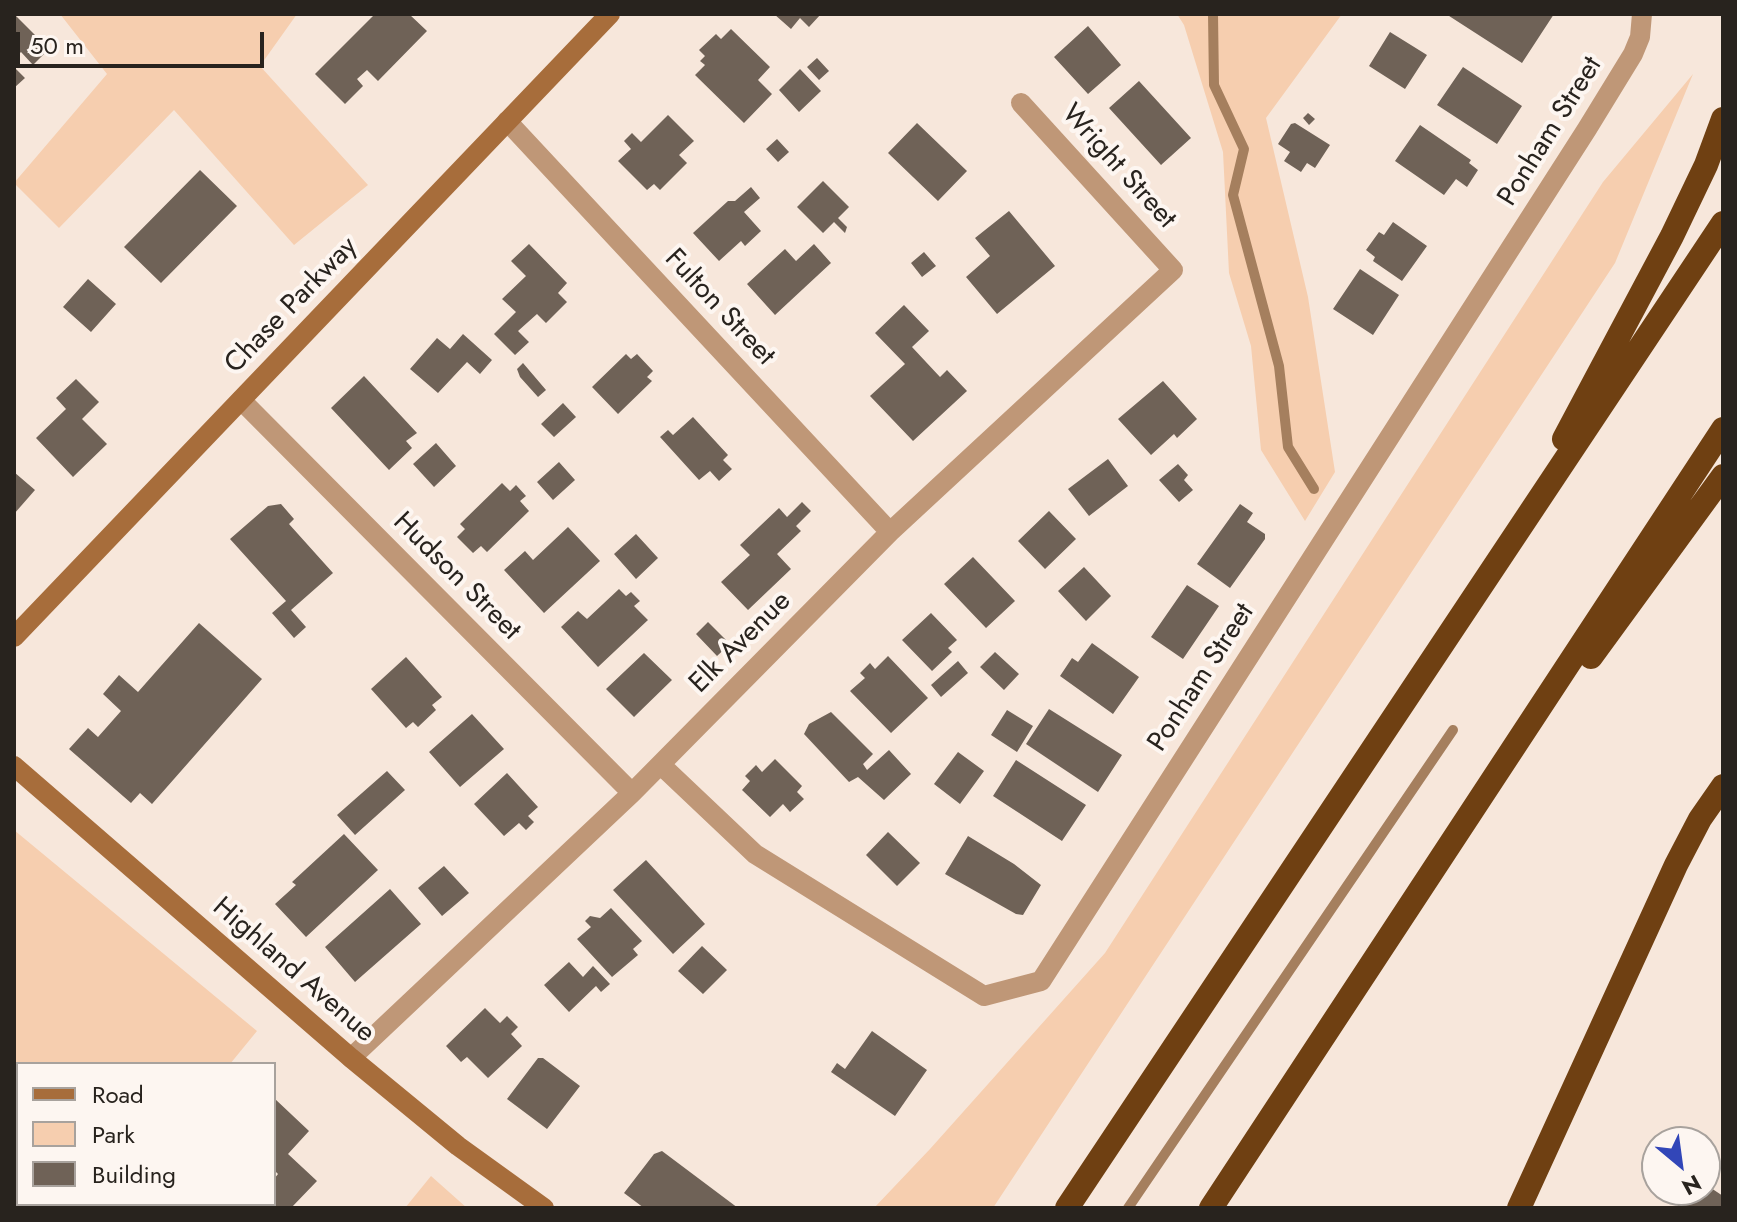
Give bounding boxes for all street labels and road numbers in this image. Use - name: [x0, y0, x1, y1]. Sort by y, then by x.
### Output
- street label: Ponham Street: [1492, 51, 1610, 213]
- street label: Wright Street: [1054, 98, 1182, 236]
- street label: Chase Parkway: [219, 231, 365, 381]
- street label: Fulton Street: [657, 243, 781, 373]
- street label: Hudson Street: [385, 506, 527, 648]
- street label: Elk Avenue: [683, 585, 799, 701]
- street label: Ponham Street: [1142, 598, 1262, 758]
- street label: Highland Avenue: [205, 891, 381, 1051]

